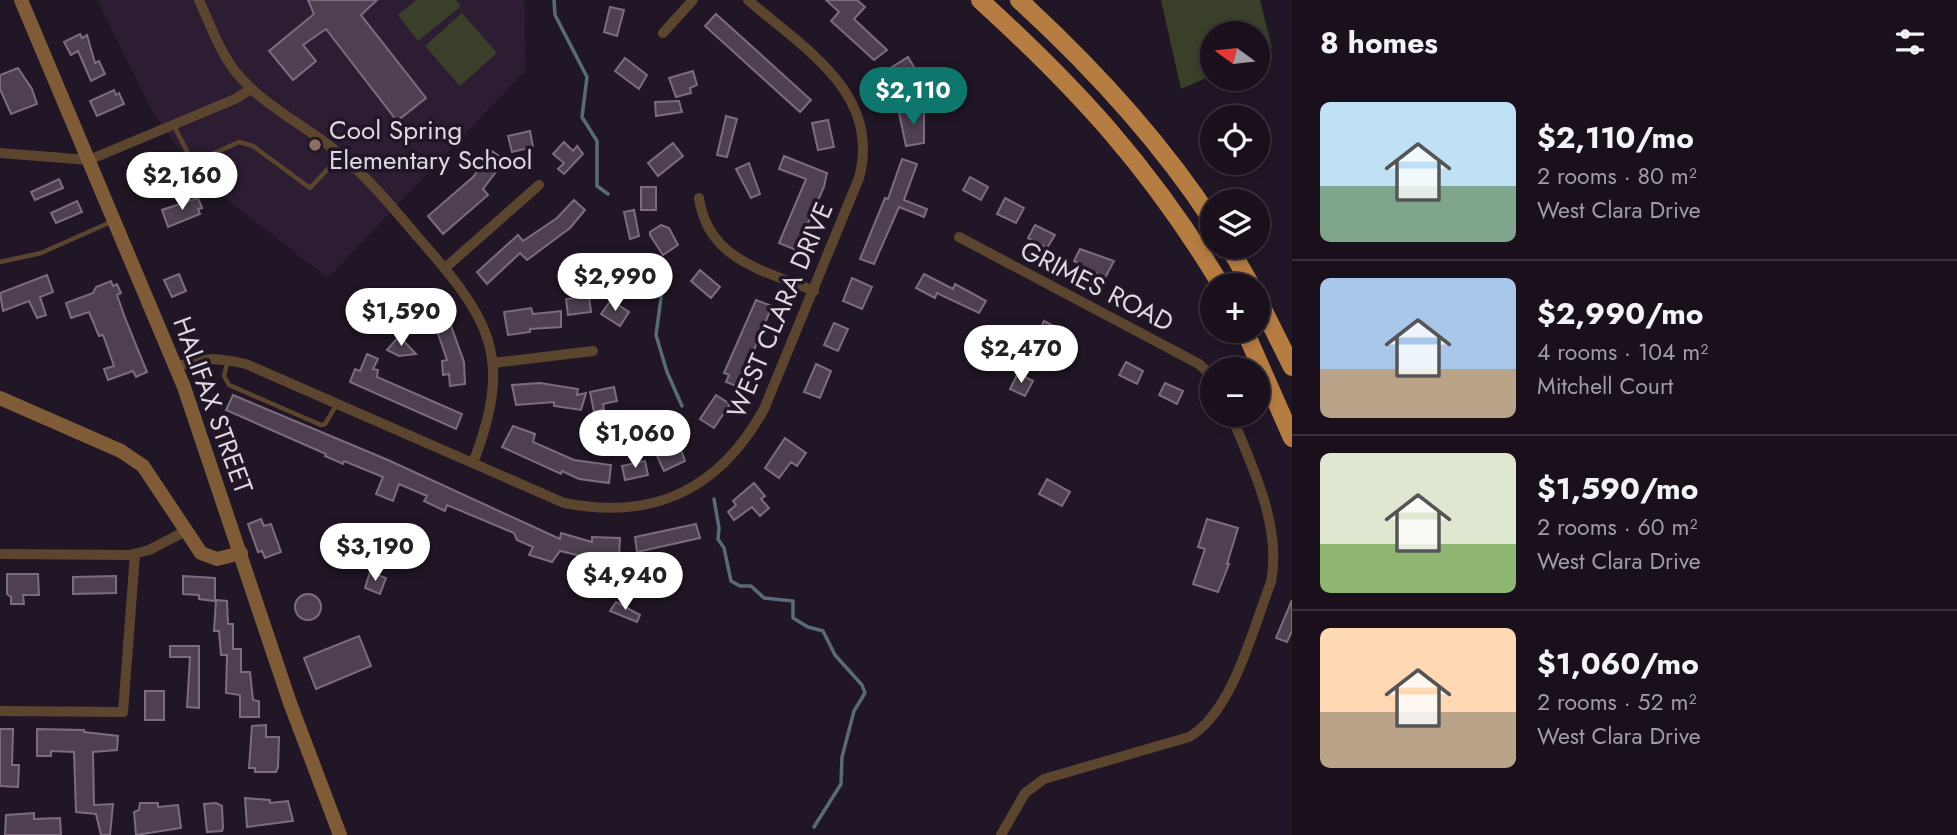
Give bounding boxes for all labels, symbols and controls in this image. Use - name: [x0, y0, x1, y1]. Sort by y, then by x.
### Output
- north arrow: [1200, 21, 1270, 91]
- map controls: [1200, 21, 1270, 427]
- text: 8 homes: [1320, 21, 1438, 64]
- icon: filters: [1891, 23, 1929, 61]
- pin: $2,110: [856, 68, 970, 127]
- text: $2,110: [875, 73, 951, 107]
- button: locate: [1200, 105, 1270, 175]
- place label: Cool Spring Elementary School: [329, 111, 532, 179]
- text: $2,110/mo: [1537, 116, 1694, 159]
- icon: home: [1376, 130, 1460, 214]
- marker: Cool Spring Elementary School: [307, 137, 323, 153]
- pin: $2,160: [125, 152, 239, 212]
- text: $2,160: [142, 158, 222, 192]
- text: 2 rooms · 80 m²: [1537, 159, 1697, 193]
- button: layers: [1200, 189, 1270, 259]
- text: West Clara Drive: [1537, 193, 1701, 227]
- street label: WEST CLARA DRIVE: [717, 196, 843, 424]
- street label: GRIMES ROAD: [1014, 231, 1180, 341]
- pin: $2,990: [558, 254, 672, 313]
- text: $2,990: [574, 259, 656, 293]
- button: +: [1200, 273, 1270, 343]
- pin: $1,590: [344, 288, 458, 348]
- text: $2,990/mo: [1537, 292, 1704, 335]
- text: $1,590: [362, 294, 440, 328]
- icon: home: [1376, 306, 1460, 390]
- street label: HALIFAX STREET: [163, 311, 263, 499]
- pin: $2,470: [964, 326, 1078, 385]
- text: $2,470: [980, 331, 1062, 365]
- text: 4 rooms · 104 m²: [1537, 335, 1708, 369]
- button: −: [1200, 357, 1270, 427]
- text: Mitchell Court: [1537, 369, 1673, 403]
- pin: $1,060: [578, 410, 692, 470]
- text: $1,060: [595, 416, 675, 450]
- text: $1,590/mo: [1537, 467, 1698, 510]
- icon: home: [1376, 481, 1460, 565]
- text: 2 rooms · 60 m²: [1537, 510, 1697, 544]
- pin: $3,190: [318, 524, 432, 583]
- text: $3,190: [336, 529, 414, 563]
- text: West Clara Drive: [1537, 544, 1701, 578]
- pin: $4,940: [568, 552, 682, 612]
- text: $4,940: [583, 558, 667, 592]
- text: $1,060/mo: [1537, 642, 1699, 685]
- icon: home: [1376, 656, 1460, 740]
- text: 2 rooms · 52 m²: [1537, 685, 1696, 719]
- text: West Clara Drive: [1537, 719, 1701, 753]

